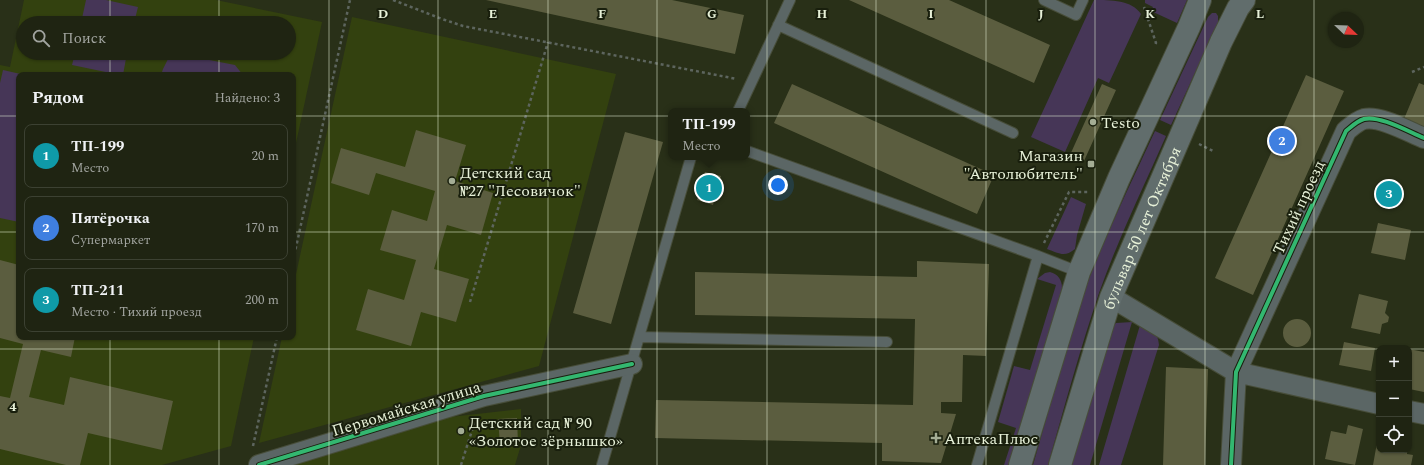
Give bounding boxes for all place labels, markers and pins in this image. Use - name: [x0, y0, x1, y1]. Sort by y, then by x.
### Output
- place label: Testo: [1101, 111, 1140, 135]
- marker: Testo: [1088, 117, 1098, 127]
- pin: 2: [1269, 126, 1295, 156]
- place label: Магазин "Автолюбитель": [964, 144, 1083, 186]
- marker: Магазин "Автолюбитель": [1086, 159, 1096, 169]
- place label: Детский сад №27 "Лесовичок": [460, 161, 581, 203]
- pin: 1: [696, 173, 722, 203]
- marker: Детский сад №27 "Лесовичок": [447, 176, 457, 186]
- pin: 3: [1376, 179, 1402, 209]
- place label: Детский сад № 90 «Золотое зёрнышко»: [469, 411, 623, 453]
- marker: Детский сад № 90 «Золотое зёрнышко»: [456, 426, 466, 436]
- place label: АптекаПлюс: [944, 427, 1038, 451]
- marker: АптекаПлюс: [931, 433, 941, 443]

